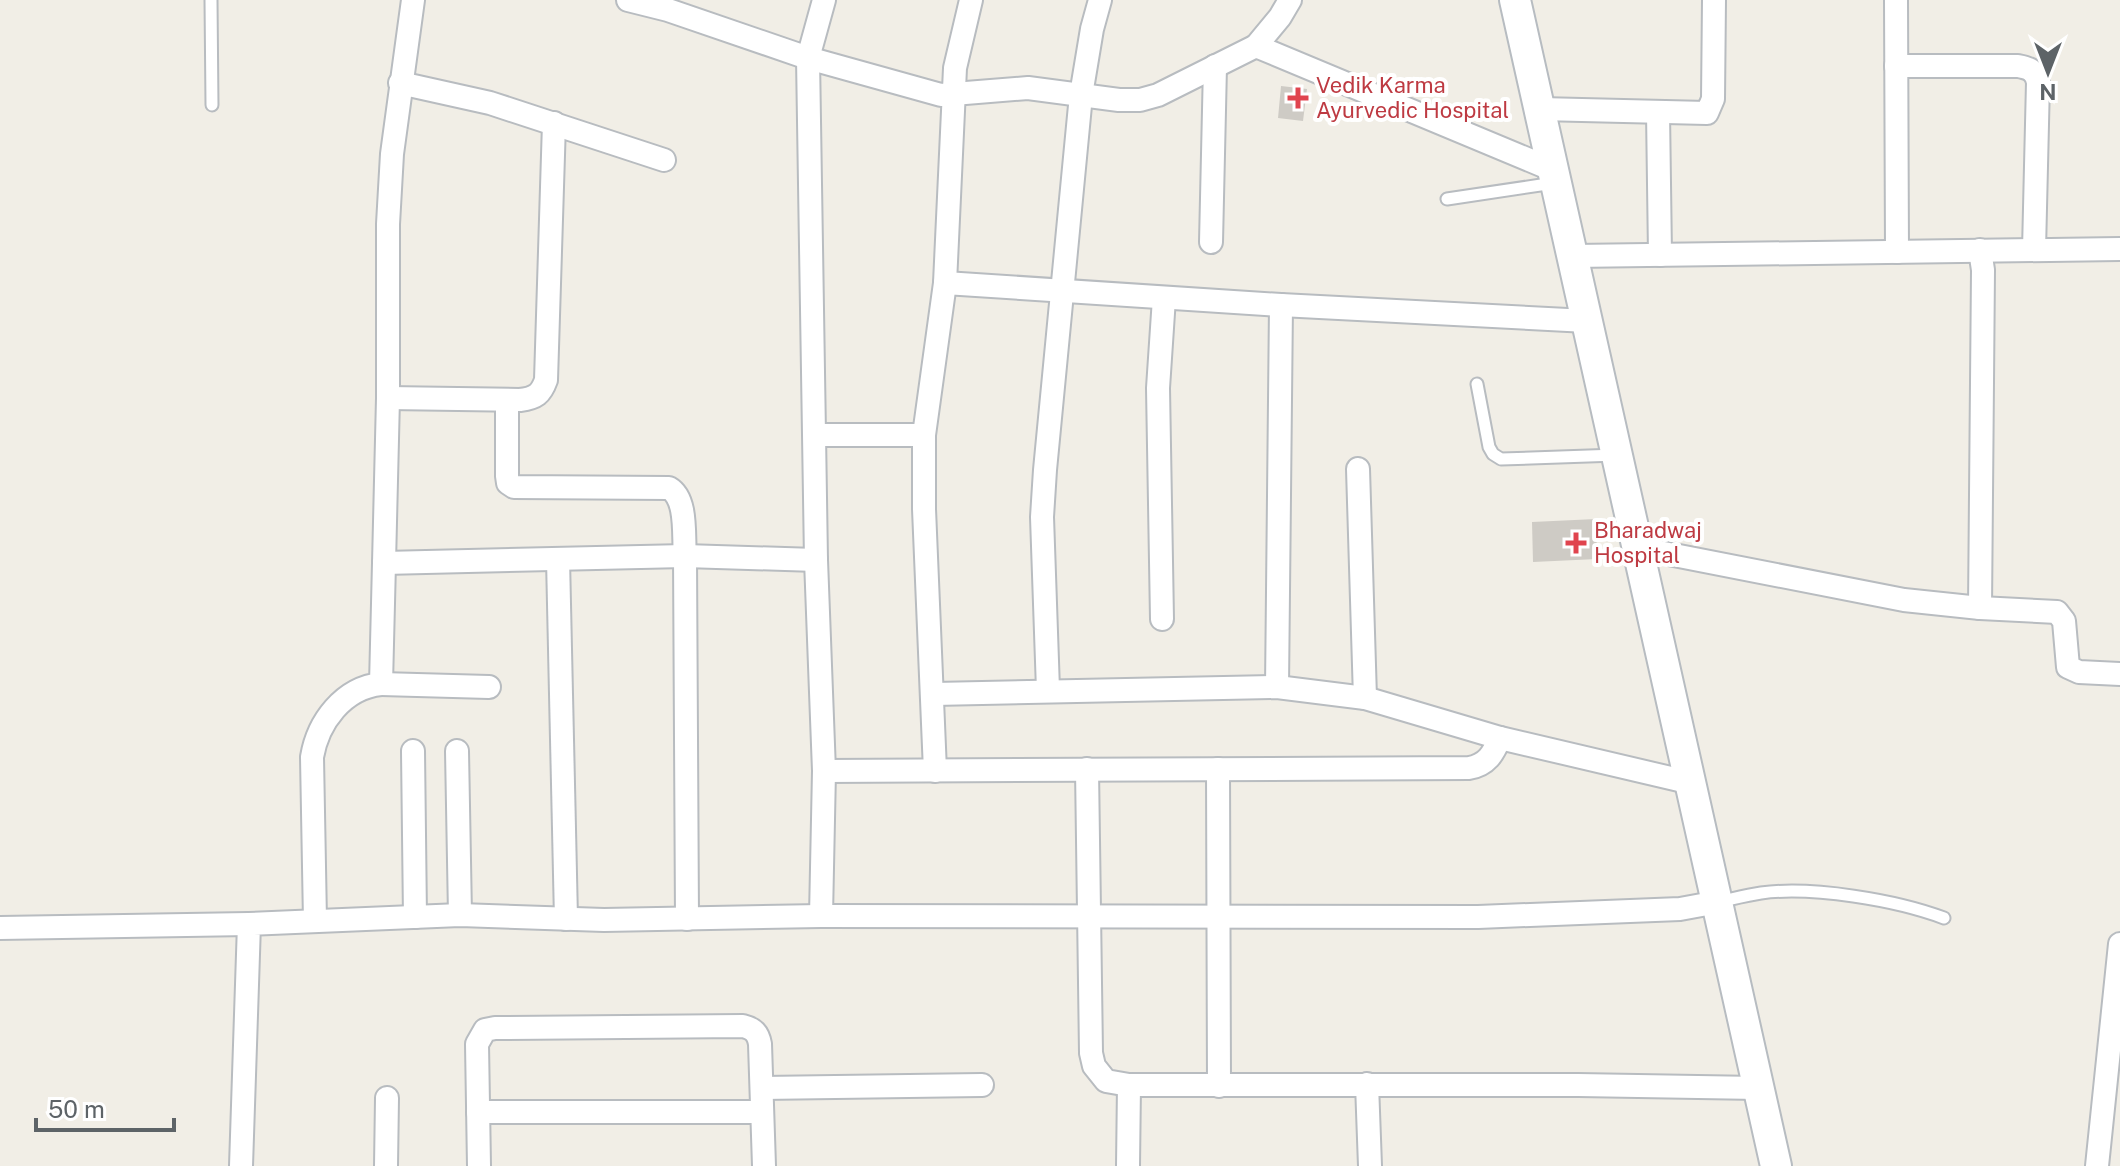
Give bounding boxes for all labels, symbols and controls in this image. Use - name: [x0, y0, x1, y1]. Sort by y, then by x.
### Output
- north arrow: [2008, 32, 2088, 112]
- place label: Vedik Karma Ayurvedic Hospital: [1316, 72, 1509, 123]
- text: N: [2039, 79, 2057, 105]
- marker: Vedik Karma Ayurvedic Hospital: [1287, 87, 1309, 109]
- place label: Bharadwaj Hospital: [1594, 517, 1702, 568]
- marker: Bharadwaj Hospital: [1565, 532, 1587, 554]
- scale bar: [36, 1082, 174, 1132]
- text: 50 m: [48, 1095, 105, 1123]

